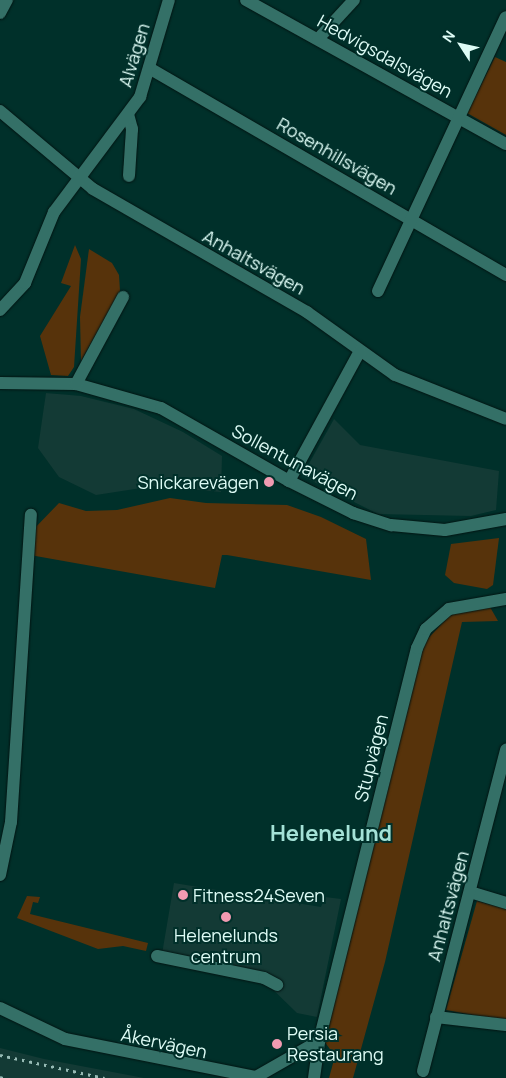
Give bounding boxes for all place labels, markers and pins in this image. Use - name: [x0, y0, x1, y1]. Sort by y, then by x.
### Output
- place label: Snickarevägen: [137, 471, 259, 493]
- marker: Snickarevägen: [263, 476, 275, 488]
- place label: Fitness24Seven: [193, 884, 325, 906]
- marker: Fitness24Seven: [177, 889, 189, 901]
- marker: Helenelunds centrum: [220, 911, 232, 923]
- place label: Helenelunds centrum: [174, 925, 278, 968]
- place label: Persia Restaurang: [287, 1023, 384, 1066]
- marker: Persia Restaurang: [271, 1038, 283, 1050]

